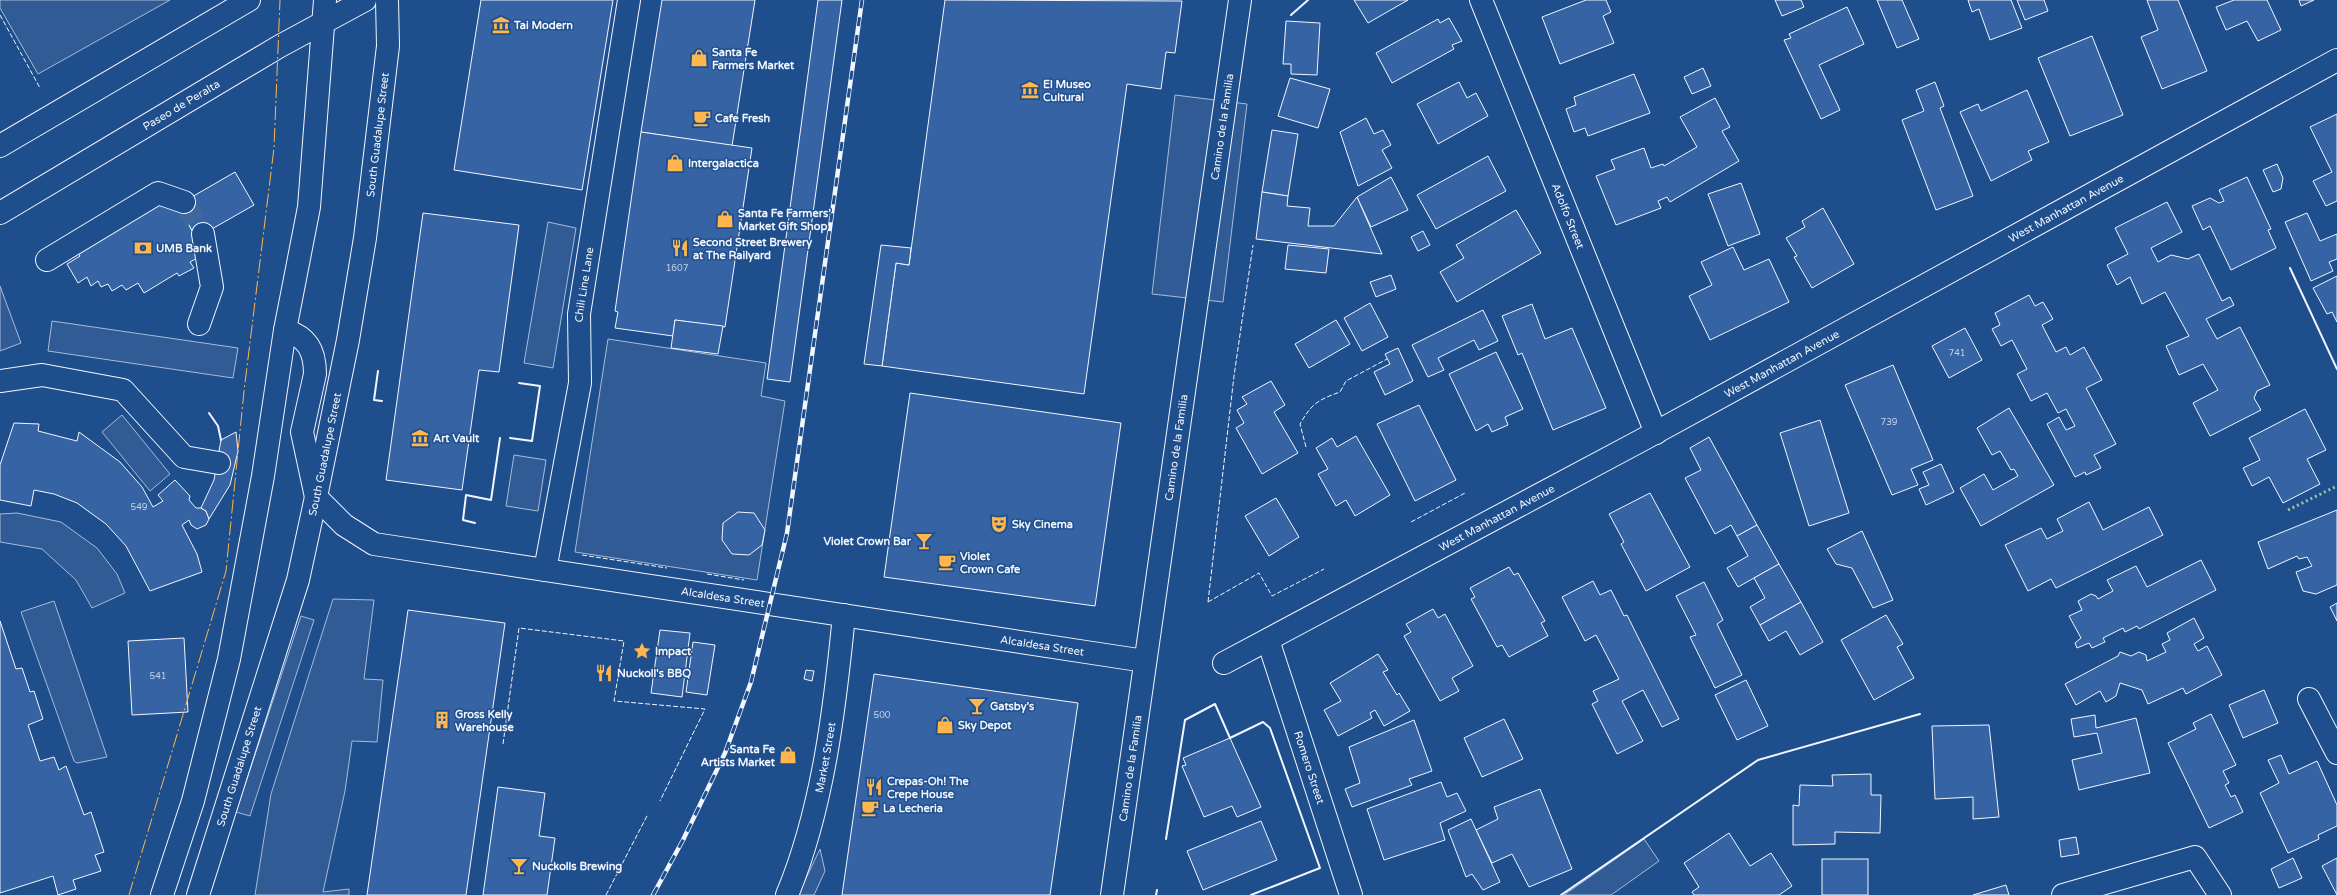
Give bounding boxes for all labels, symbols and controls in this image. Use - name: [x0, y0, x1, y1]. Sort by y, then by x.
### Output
- museum icon: Tai Modern: [491, 15, 511, 35]
- place label: Tai Modern: [513, 19, 573, 32]
- place label: Santa Fe Farmers Market: [712, 46, 795, 72]
- shop icon: Santa Fe Farmers Market: [689, 48, 709, 68]
- street label: South Guadalupe Street: [363, 72, 391, 198]
- street label: Camino de la Familia: [1208, 73, 1236, 181]
- street label: Paseo de Peralta: [140, 77, 222, 133]
- place label: El Museo Cultural: [1043, 78, 1091, 104]
- museum icon: El Museo Cultural: [1020, 80, 1040, 100]
- cafe icon: Cafe Fresh: [692, 108, 712, 128]
- place label: Cafe Fresh: [715, 112, 771, 125]
- shop icon: Intergalactica: [665, 153, 685, 173]
- place label: Intergalactica: [688, 157, 759, 171]
- street label: West Manhattan Avenue: [2006, 172, 2126, 245]
- street label: Adolfo Street: [1549, 181, 1587, 251]
- place label: Santa Fe Farmers’ Market Gift Shop: [738, 207, 831, 234]
- shop icon: Santa Fe Farmers’ Market Gift Shop: [715, 209, 735, 229]
- place label: Second Street Brewery at The Railyard: [693, 236, 812, 263]
- bank icon: UMB Bank: [133, 238, 153, 258]
- restaurant icon: Second Street Brewery at The Railyard: [670, 238, 690, 258]
- place label: UMB Bank: [156, 242, 212, 255]
- street label: Chili Line Lane: [572, 246, 596, 322]
- house number: 1607: [666, 263, 689, 274]
- street label: West Manhattan Avenue: [1722, 327, 1841, 400]
- house number: 741: [1949, 348, 1965, 359]
- street label: South Guadalupe Street: [306, 392, 344, 517]
- street label: Camino de la Familia: [1162, 393, 1190, 502]
- house number: 739: [1881, 417, 1898, 428]
- museum icon: Art Vault: [410, 428, 430, 448]
- place label: Art Vault: [433, 432, 480, 445]
- street label: West Manhattan Avenue: [1437, 481, 1557, 554]
- house number: 549: [131, 502, 148, 513]
- theatre icon: Sky Cinema: [989, 514, 1009, 534]
- place label: Sky Cinema: [1012, 518, 1073, 532]
- bar icon: Violet Crown Bar: [914, 531, 934, 551]
- place label: Violet Crown Bar: [824, 535, 912, 548]
- place label: Violet Crown Cafe: [960, 550, 1021, 576]
- cafe icon: Violet Crown Cafe: [937, 552, 957, 572]
- street label: Alcaldesa Street: [680, 584, 766, 610]
- street label: Alcaldesa Street: [999, 633, 1085, 658]
- place icon: Impact: [632, 641, 652, 661]
- place label: Impact: [655, 645, 692, 659]
- restaurant icon: Nuckoll's BBQ: [594, 663, 614, 683]
- place label: Nuckoll's BBQ: [617, 667, 691, 680]
- house number: 541: [150, 671, 166, 682]
- bar icon: Gatsby's: [967, 696, 987, 716]
- place label: Gatsby's: [990, 700, 1035, 714]
- street label: South Guadalupe Street: [214, 705, 264, 828]
- place label: Gross Kelly Warehouse: [455, 708, 515, 734]
- building icon: Gross Kelly Warehouse: [432, 710, 452, 730]
- house number: 500: [874, 710, 891, 721]
- street label: Camino de la Familia: [1116, 714, 1144, 822]
- shop icon: Sky Depot: [935, 715, 955, 735]
- place label: Sky Depot: [958, 719, 1012, 733]
- street label: Market Street: [812, 721, 838, 794]
- street label: Romero Street: [1292, 729, 1327, 806]
- place label: Santa Fe Artists Market: [701, 743, 776, 769]
- shop icon: Santa Fe Artists Market: [778, 745, 798, 765]
- place label: Crepas-Oh! The Crepe House: [887, 775, 970, 802]
- restaurant icon: Crepas-Oh! The Crepe House: [864, 777, 884, 797]
- cafe icon: La Lecheria: [860, 798, 880, 818]
- place label: La Lecheria: [883, 802, 943, 815]
- bar icon: Nuckolls Brewing: [509, 856, 529, 876]
- place label: Nuckolls Brewing: [532, 860, 622, 874]

